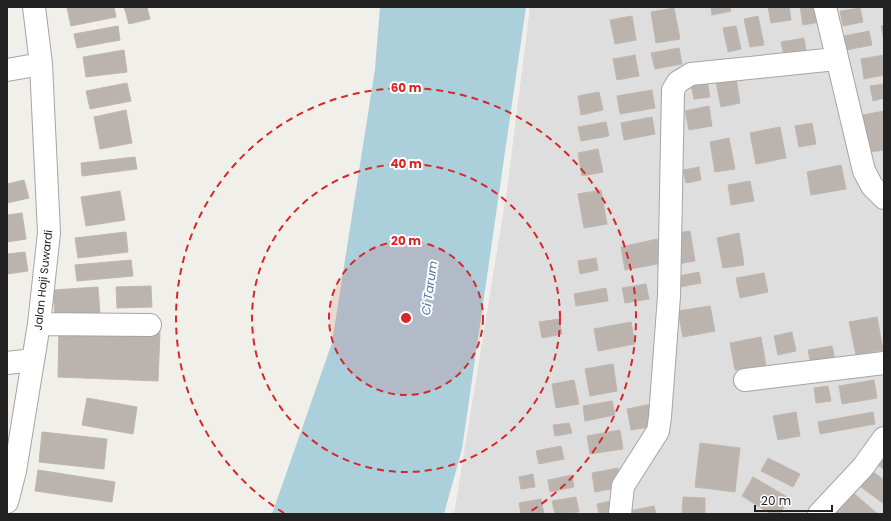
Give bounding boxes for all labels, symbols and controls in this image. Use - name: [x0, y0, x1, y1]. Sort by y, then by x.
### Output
- text: 60 m: [391, 79, 422, 96]
- text: 40 m: [390, 155, 422, 172]
- street label: Jalan Haji Suwardi: [30, 229, 56, 331]
- text: 20 m: [391, 232, 421, 249]
- water label: Ci Tarum: [417, 260, 441, 316]
- centre of rings: [399, 311, 413, 325]
- scale bar: [755, 487, 832, 513]
- text: 20 m: [761, 492, 791, 509]

